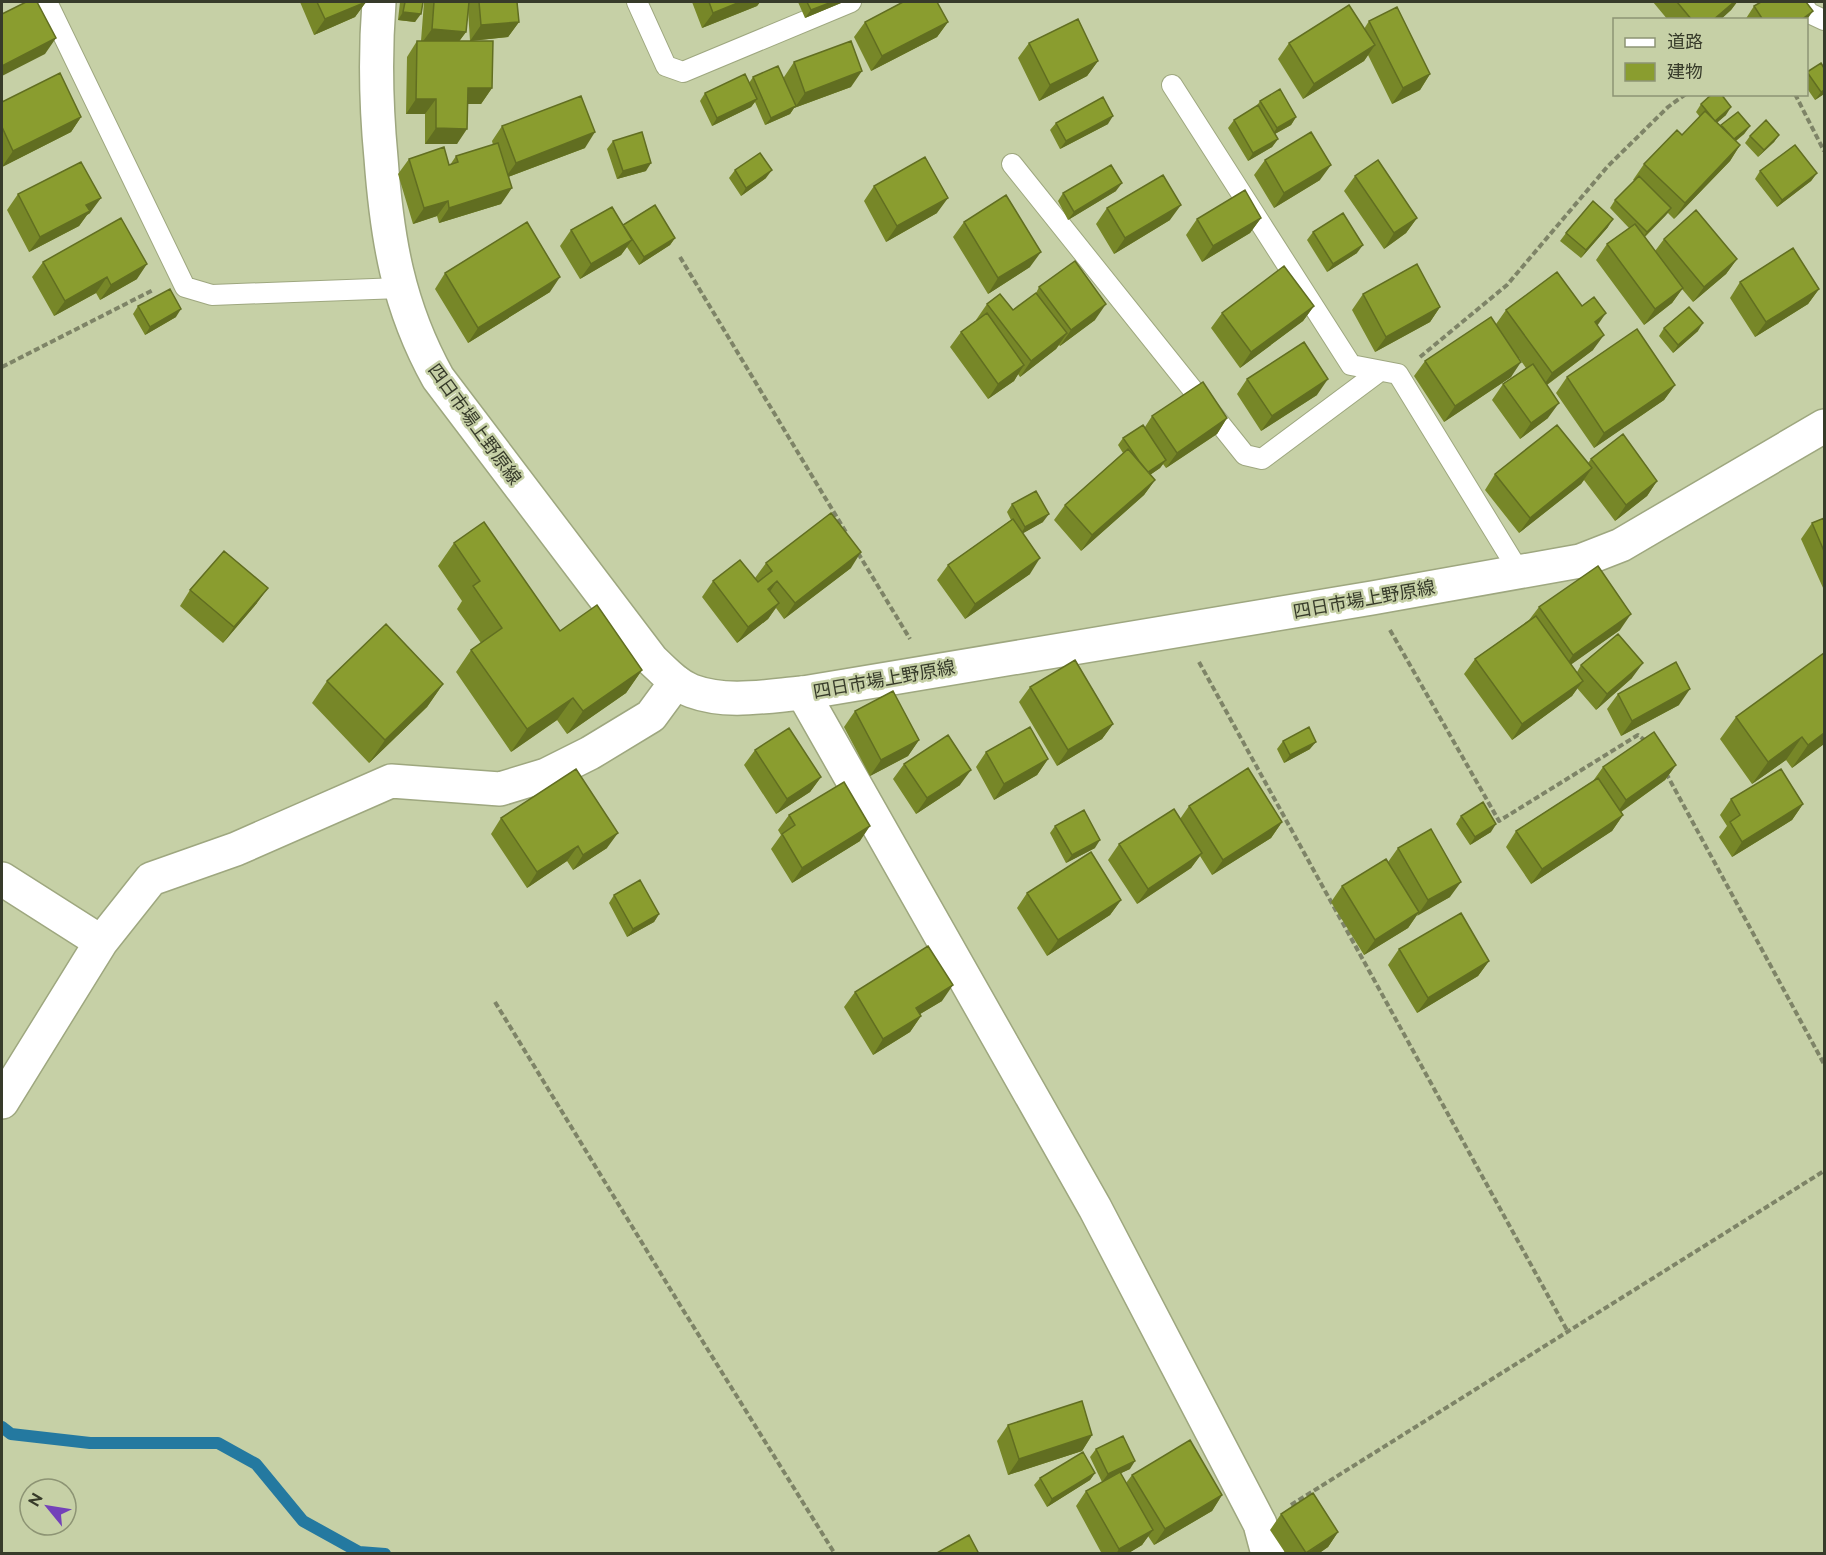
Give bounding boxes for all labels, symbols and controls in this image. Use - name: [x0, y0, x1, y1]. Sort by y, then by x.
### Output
- legend: [1613, 18, 1808, 96]
- text: 道路: [1667, 31, 1703, 52]
- text: 建物: [1667, 61, 1703, 82]
- street label: 四日市場上野原線: [424, 360, 526, 488]
- street label: 四日市場上野原線: [1291, 576, 1437, 622]
- street label: 四日市場上野原線: [811, 656, 957, 702]
- north arrow: [18, 1477, 78, 1537]
- text: N: [24, 1490, 47, 1510]

